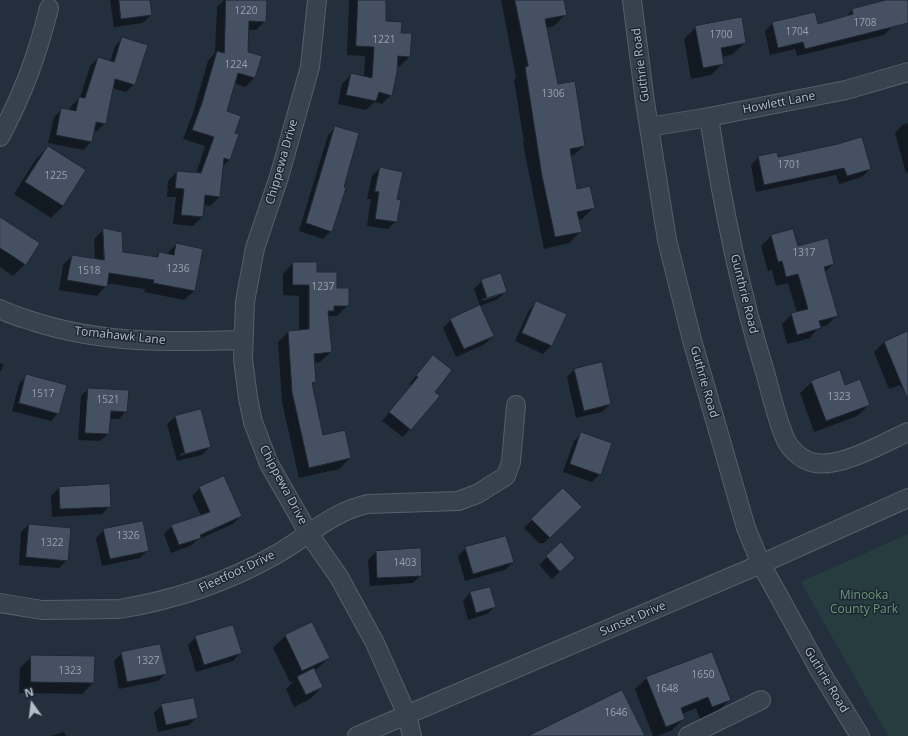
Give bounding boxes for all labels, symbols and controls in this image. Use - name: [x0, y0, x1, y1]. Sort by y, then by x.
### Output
- house number: 1220: [235, 5, 257, 17]
- house number: 1708: [854, 17, 876, 29]
- house number: 1704: [786, 26, 808, 38]
- street label: Guthrie Road: [629, 27, 653, 103]
- house number: 1700: [710, 29, 732, 41]
- house number: 1221: [373, 34, 395, 46]
- house number: 1224: [225, 59, 247, 71]
- house number: 1306: [542, 88, 564, 100]
- street label: Howlett Lane: [741, 89, 817, 117]
- street label: Chippewa Drive: [263, 118, 301, 206]
- house number: 1701: [778, 159, 800, 171]
- house number: 1225: [45, 170, 67, 182]
- house number: 1317: [793, 247, 815, 259]
- street label: Gunthrie Road: [727, 253, 761, 335]
- house number: 1236: [167, 263, 189, 275]
- house number: 1518: [78, 265, 100, 277]
- house number: 1237: [312, 281, 334, 293]
- street label: Tomahawk Lane: [74, 324, 166, 348]
- street label: Guthrie Road: [687, 344, 721, 420]
- house number: 1517: [32, 388, 54, 400]
- house number: 1323: [828, 391, 850, 403]
- house number: 1521: [97, 394, 119, 406]
- street label: Chippewa Drive: [256, 443, 310, 527]
- house number: 1326: [117, 530, 139, 542]
- house number: 1322: [41, 537, 63, 549]
- street label: Fleetfoot Drive: [197, 548, 277, 596]
- house number: 1403: [394, 557, 416, 569]
- park label: Minooka County Park: [830, 589, 898, 617]
- street label: Sunset Drive: [598, 599, 668, 639]
- street label: Guthrie Road: [801, 645, 851, 715]
- house number: 1327: [137, 655, 159, 667]
- house number: 1323: [59, 665, 81, 677]
- house number: 1650: [692, 669, 714, 681]
- house number: 1648: [656, 683, 678, 695]
- north arrow: [12, 684, 52, 724]
- text: N: [23, 684, 35, 700]
- house number: 1646: [605, 707, 627, 719]

